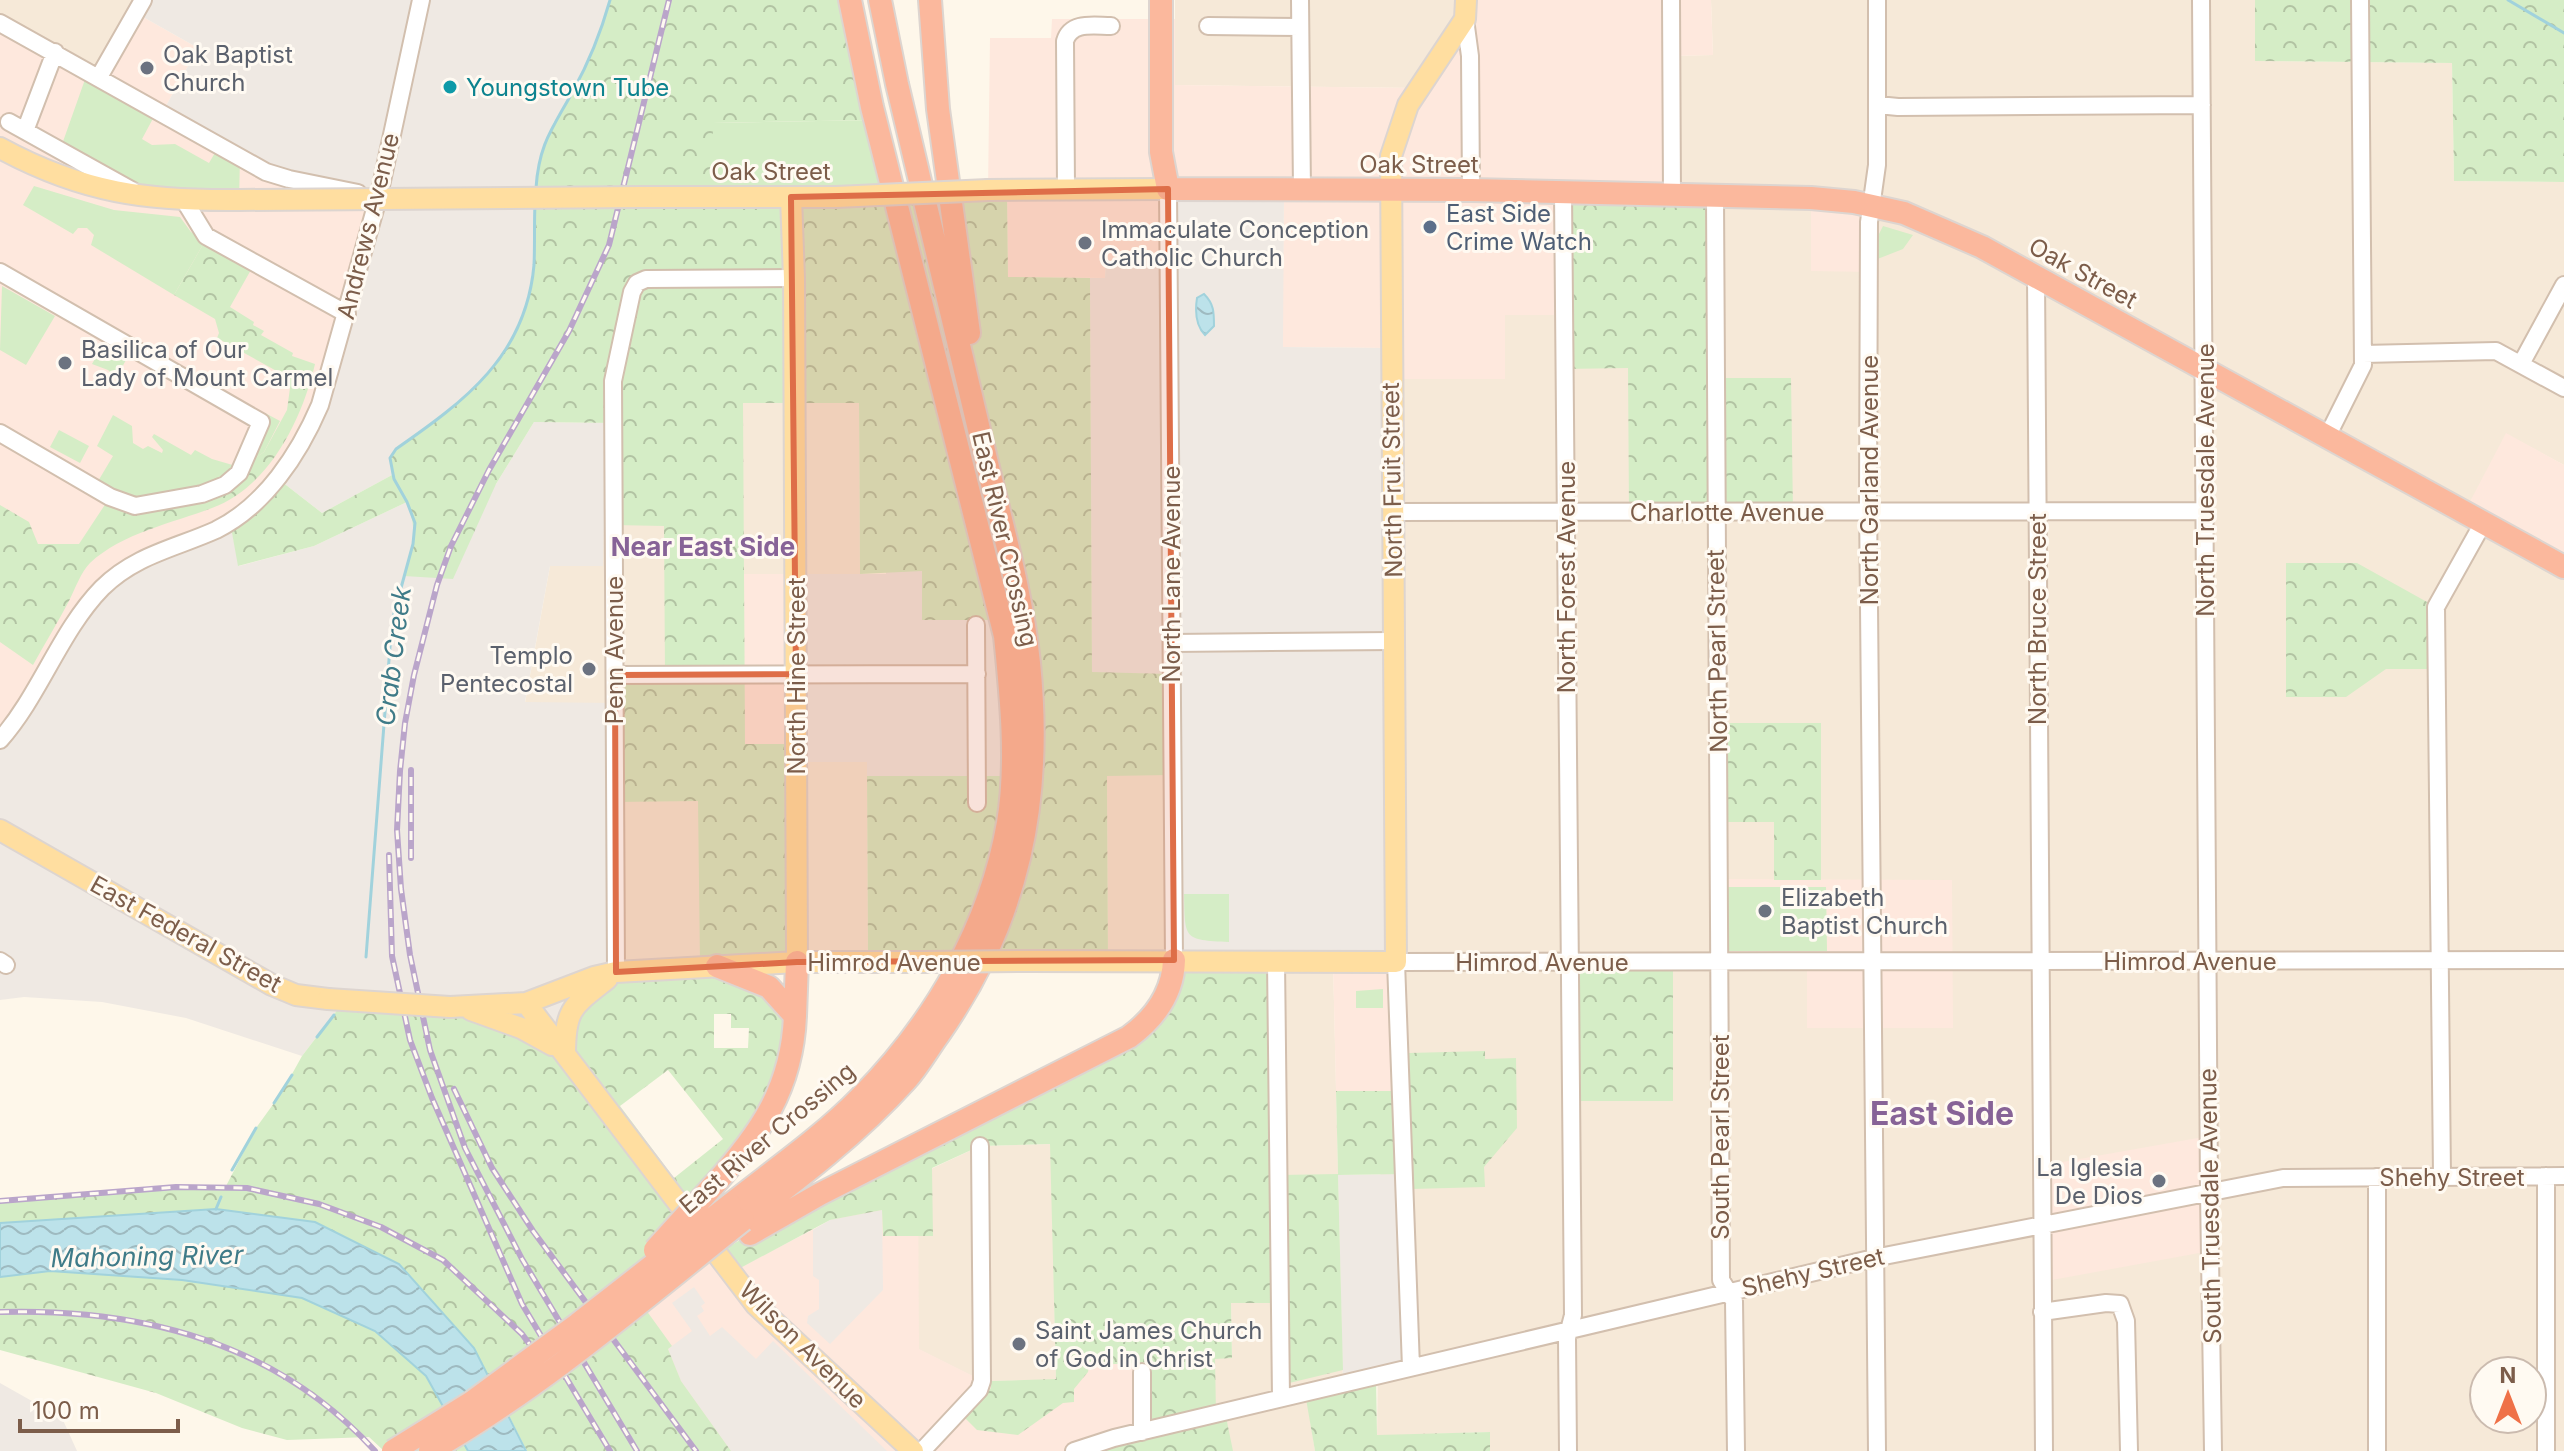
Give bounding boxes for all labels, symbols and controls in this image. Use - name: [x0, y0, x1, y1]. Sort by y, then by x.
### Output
- place label: Oak Baptist Church: [163, 40, 293, 97]
- marker: Oak Baptist Church: [138, 59, 156, 77]
- place label: Youngstown Tube: [466, 73, 669, 102]
- marker: Youngstown Tube: [441, 78, 459, 96]
- street label: Andrews Avenue: [331, 130, 405, 322]
- street label: Oak Street: [1359, 150, 1479, 179]
- street label: Oak Street: [711, 157, 831, 186]
- place label: East Side Crime Watch: [1446, 199, 1592, 256]
- place label: Immaculate Conception Catholic Church: [1101, 215, 1369, 272]
- marker: East Side Crime Watch: [1421, 218, 1439, 236]
- street label: Oak Street: [2024, 231, 2142, 315]
- marker: Immaculate Conception Catholic Church: [1076, 234, 1094, 252]
- place label: Basilica of Our Lady of Mount Carmel: [81, 335, 333, 392]
- street label: North Truesdale Avenue: [2191, 343, 2220, 617]
- marker: Basilica of Our Lady of Mount Carmel: [56, 354, 74, 372]
- street label: North Garland Avenue: [1855, 355, 1884, 605]
- street label: North Fruit Street: [1376, 382, 1408, 578]
- street label: East River Crossing: [966, 429, 1044, 649]
- street label: North Forest Avenue: [1552, 461, 1581, 693]
- street label: North Lane Avenue: [1157, 466, 1186, 682]
- street label: Charlotte Avenue: [1630, 498, 1824, 527]
- street label: North Bruce Street: [2023, 513, 2052, 725]
- district label: Near East Side: [611, 531, 795, 562]
- street label: North Pearl Street: [1701, 549, 1733, 753]
- street label: Penn Avenue: [600, 576, 629, 724]
- street label: North Hine Street: [782, 577, 811, 774]
- water label: Crab Creek: [369, 584, 417, 727]
- place label: Templo Pentecostal: [440, 641, 573, 698]
- marker: Templo Pentecostal: [580, 660, 598, 678]
- street label: East Federal Street: [85, 869, 287, 999]
- place label: Elizabeth Baptist Church: [1781, 883, 1948, 940]
- marker: Elizabeth Baptist Church: [1756, 902, 1774, 920]
- street label: Himrod Avenue: [2103, 947, 2277, 976]
- street label: Himrod Avenue: [807, 948, 981, 977]
- street label: Himrod Avenue: [1455, 948, 1629, 977]
- street label: South Pearl Street: [1706, 1034, 1735, 1240]
- street label: East River Crossing: [673, 1056, 861, 1220]
- street label: South Truesdale Avenue: [2193, 1068, 2227, 1344]
- district label: East Side: [1870, 1094, 2014, 1133]
- place label: La Iglesia De Dios: [2036, 1153, 2143, 1210]
- street label: Shehy Street: [2379, 1163, 2525, 1192]
- marker: La Iglesia De Dios: [2150, 1172, 2168, 1190]
- water label: Mahoning River: [50, 1239, 245, 1273]
- street label: Shehy Street: [1739, 1241, 1887, 1302]
- street label: Wilson Avenue: [733, 1275, 873, 1415]
- place label: Saint James Church of God in Christ: [1035, 1316, 1263, 1373]
- marker: Saint James Church of God in Christ: [1010, 1335, 1028, 1353]
- north arrow: [2468, 1355, 2548, 1435]
- text: N: [2500, 1362, 2516, 1388]
- scale bar: [20, 1383, 178, 1433]
- text: 100 m: [32, 1396, 100, 1425]

